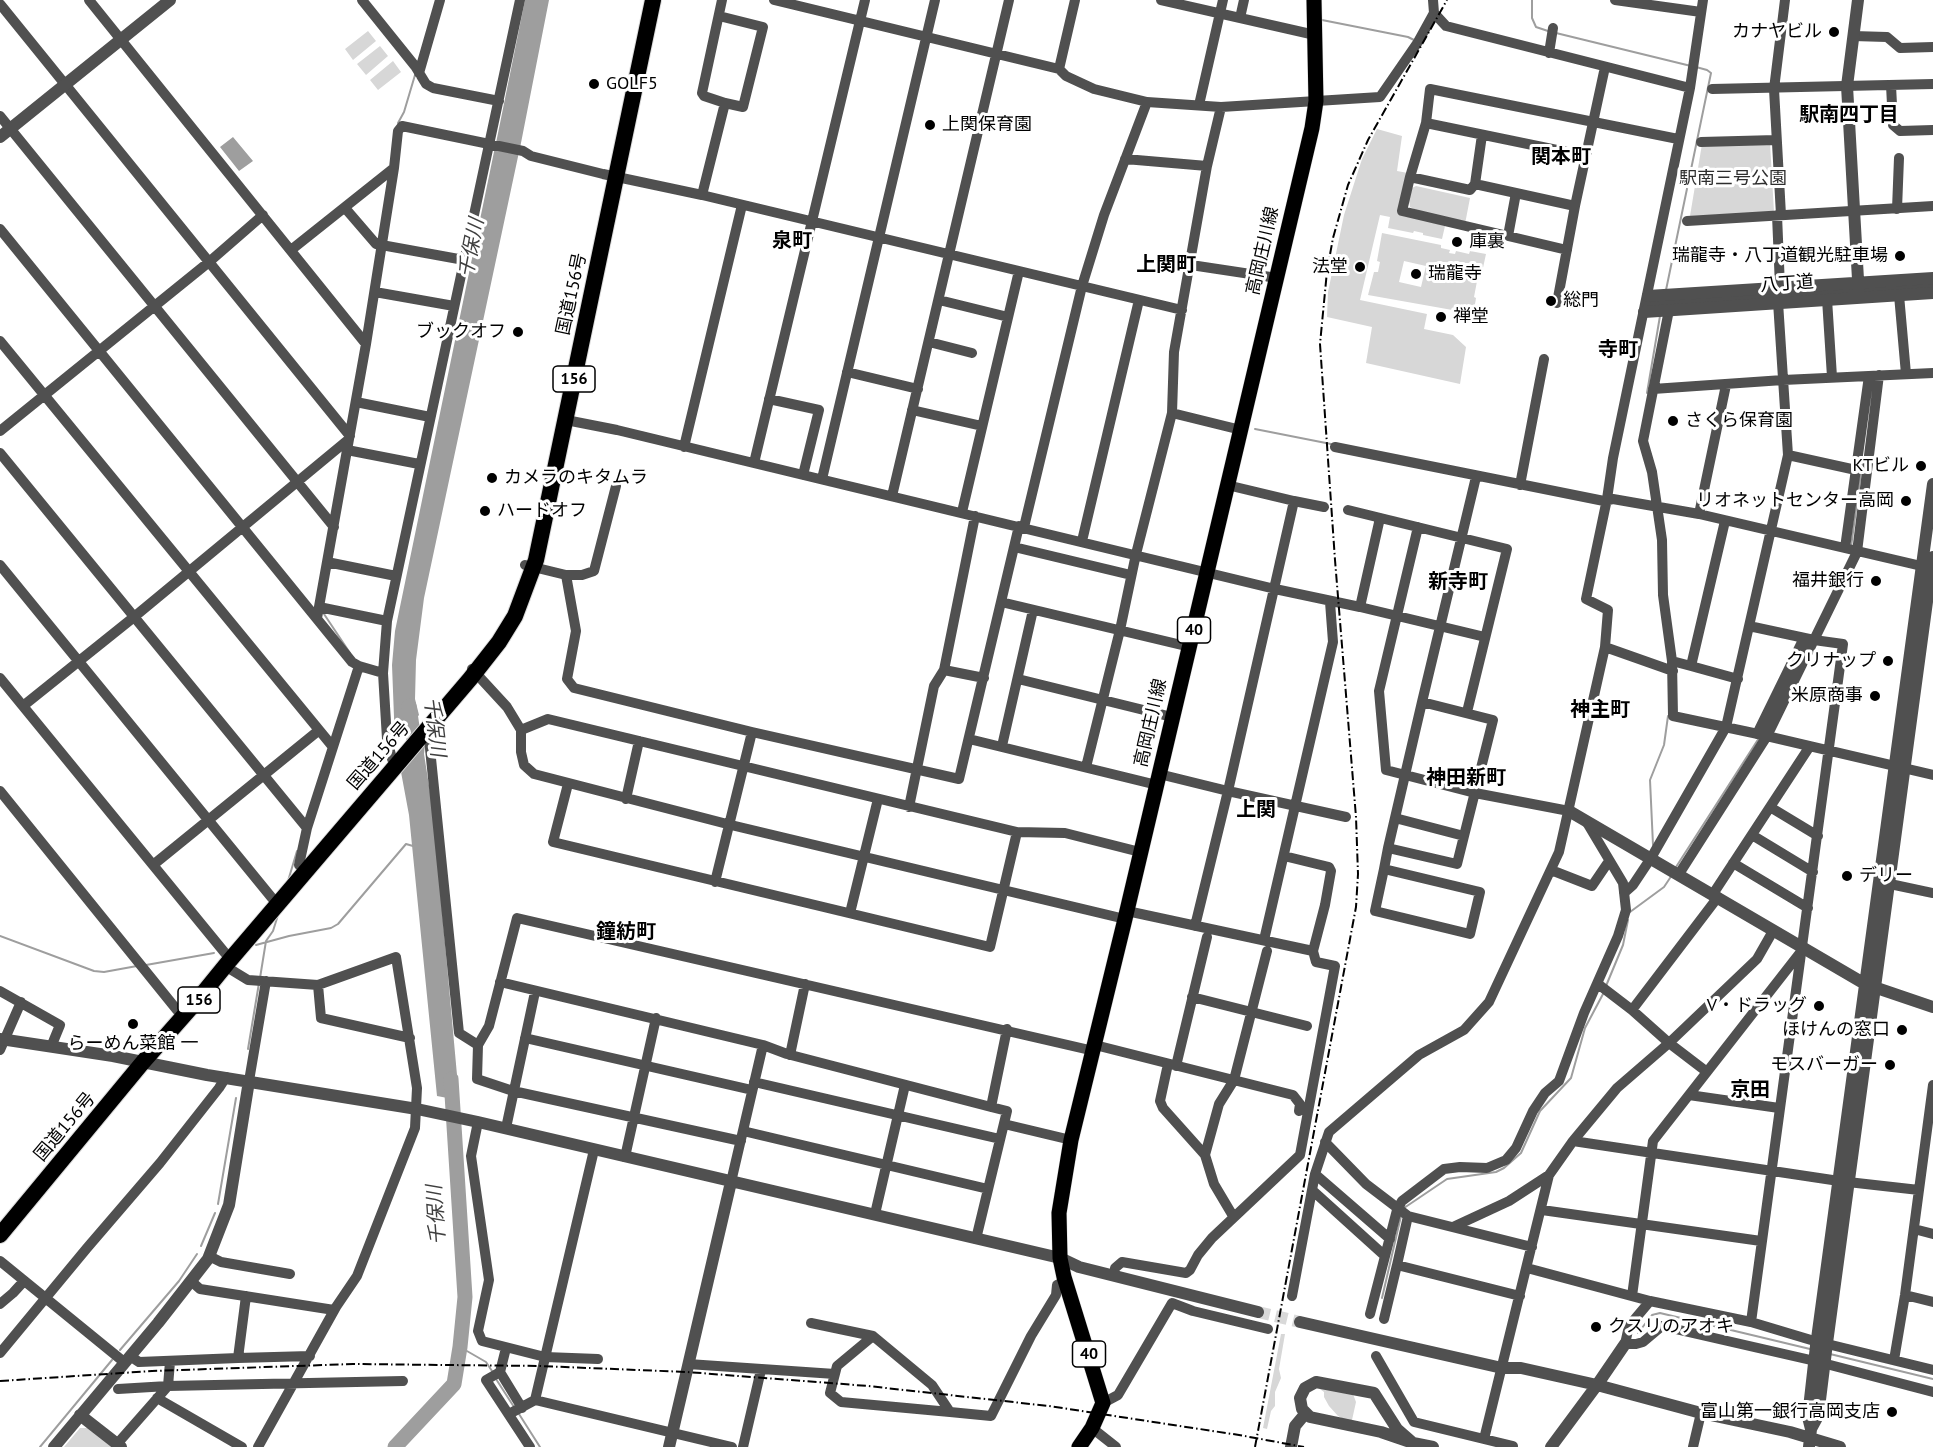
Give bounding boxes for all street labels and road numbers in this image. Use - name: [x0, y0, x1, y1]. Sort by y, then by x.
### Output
- street label: 高岡庄川線: [1242, 205, 1284, 297]
- street label: 国道156号: [553, 251, 591, 337]
- street label: 八丁道: [1759, 271, 1815, 297]
- road number: 156: [553, 366, 595, 392]
- road number: 40: [1178, 617, 1210, 643]
- street label: 高岡庄川線: [1130, 677, 1172, 769]
- street label: 国道156号: [343, 717, 415, 795]
- road number: 156: [178, 987, 220, 1013]
- street label: 国道156号: [30, 1088, 100, 1166]
- road number: 40: [1072, 1341, 1106, 1367]

